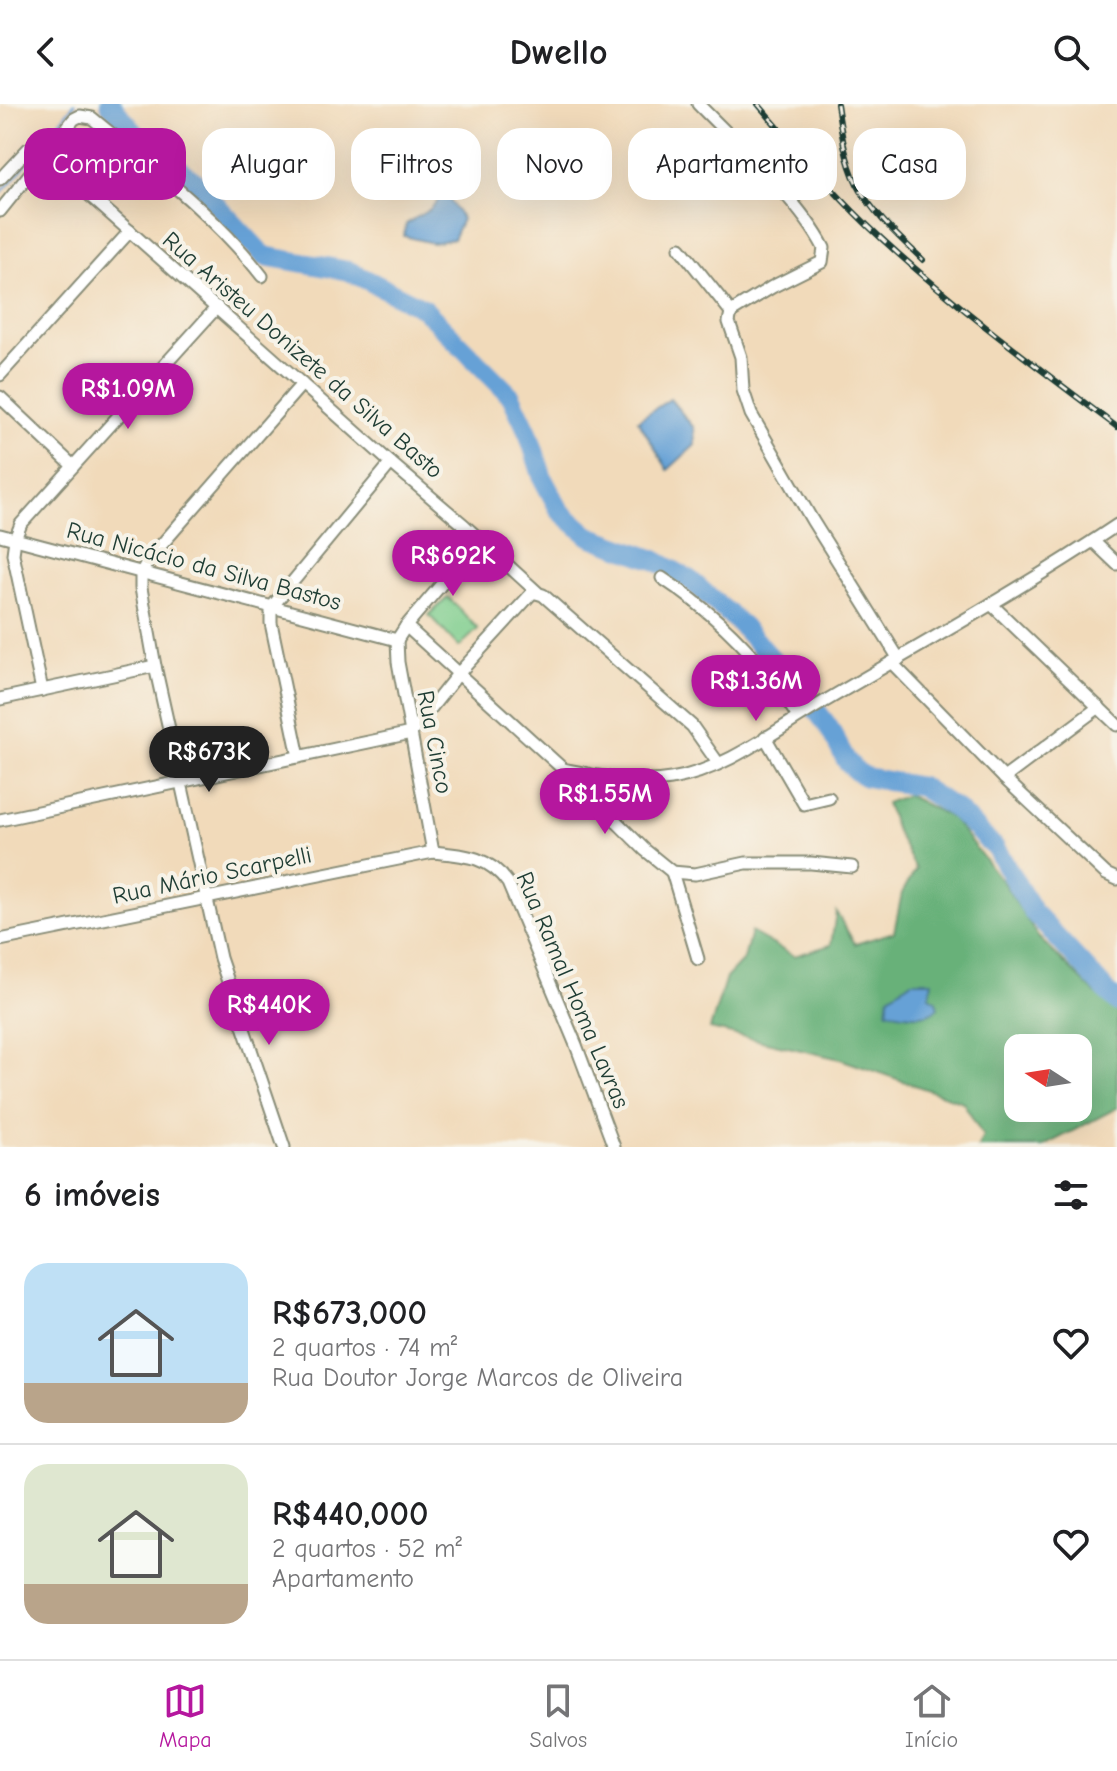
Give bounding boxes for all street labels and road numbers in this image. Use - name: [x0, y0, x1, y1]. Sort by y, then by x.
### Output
- street label: Rua Aristeu Donizete da Silva Basto: [157, 226, 449, 484]
- street label: Rua Nicácio da Silva Bastos: [64, 516, 344, 616]
- street label: Rua Cinco: [411, 688, 459, 796]
- street label: Rua Mário Scarpelli: [110, 840, 314, 910]
- street label: Rua Ramal Homa Lavras: [510, 867, 636, 1113]

